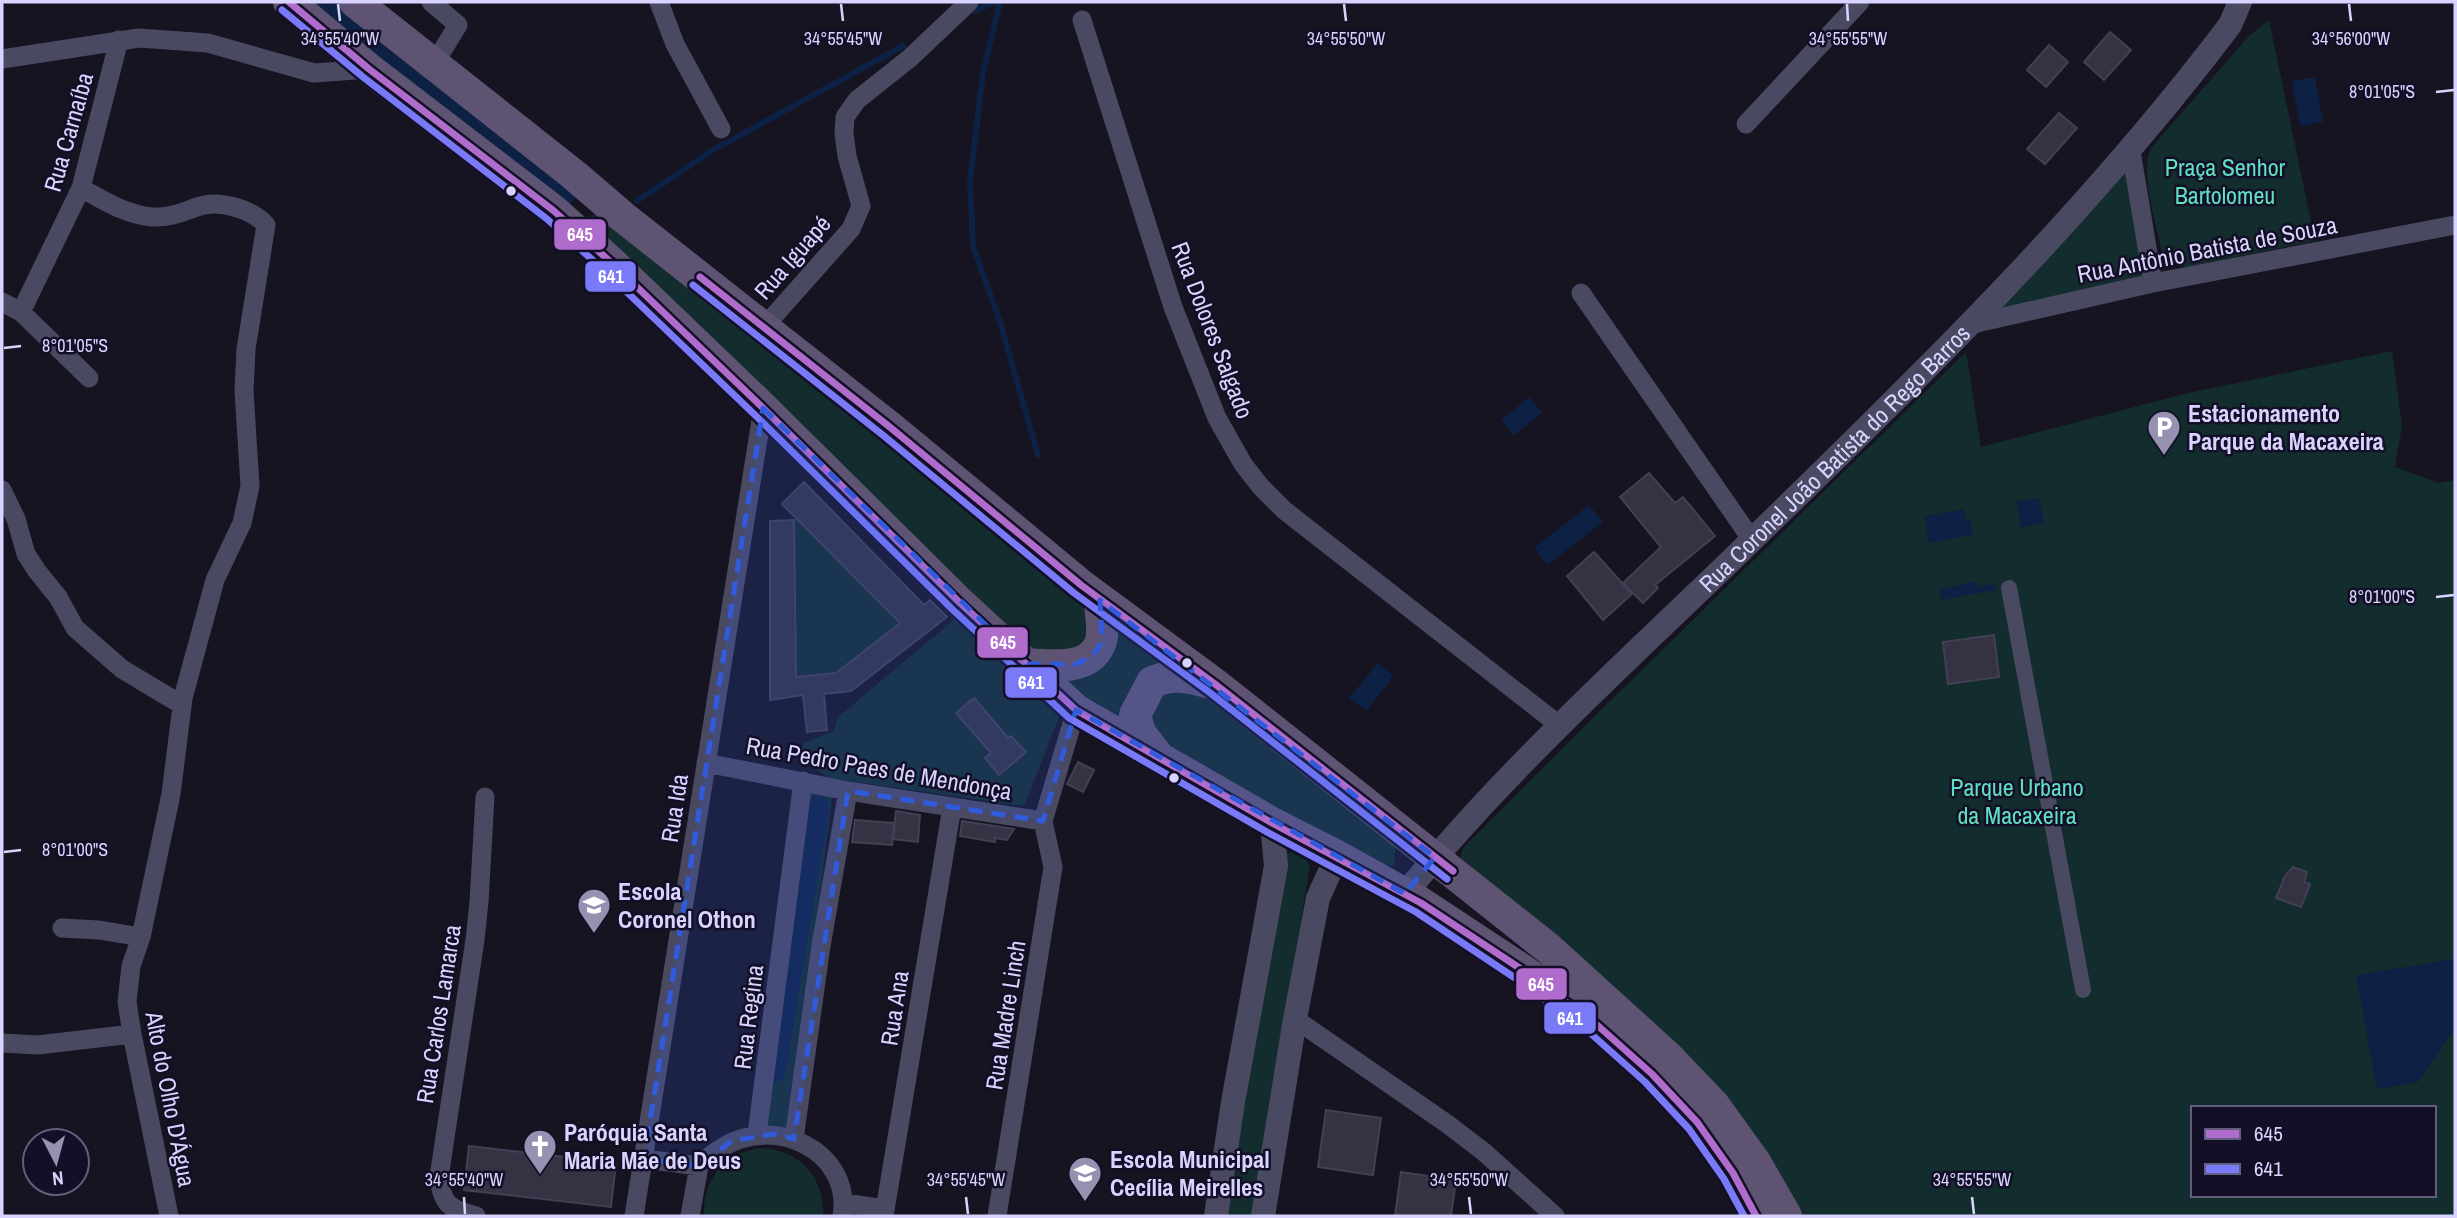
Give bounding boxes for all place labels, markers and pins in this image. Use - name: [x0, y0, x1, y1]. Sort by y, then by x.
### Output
- unlabelled marker: [504, 184, 518, 198]
- place label: Estacionamento Parque da Macaxeira: [2188, 397, 2384, 457]
- parking icon: Estacionamento Parque da Macaxeira: [2145, 408, 2183, 457]
- unlabelled marker: [1180, 656, 1194, 670]
- unlabelled marker: [1167, 771, 1181, 785]
- place label: Escola Coronel Othon: [618, 875, 756, 935]
- school or university icon: Escola Coronel Othon: [575, 886, 613, 935]
- place label: Paróquia Santa Maria Mãe de Deus: [564, 1116, 741, 1176]
- church icon: Paróquia Santa Maria Mãe de Deus: [521, 1127, 559, 1176]
- place label: Escola Municipal Cecília Meirelles: [1110, 1143, 1270, 1203]
- school or university icon: Escola Municipal Cecília Meirelles: [1066, 1154, 1104, 1203]

